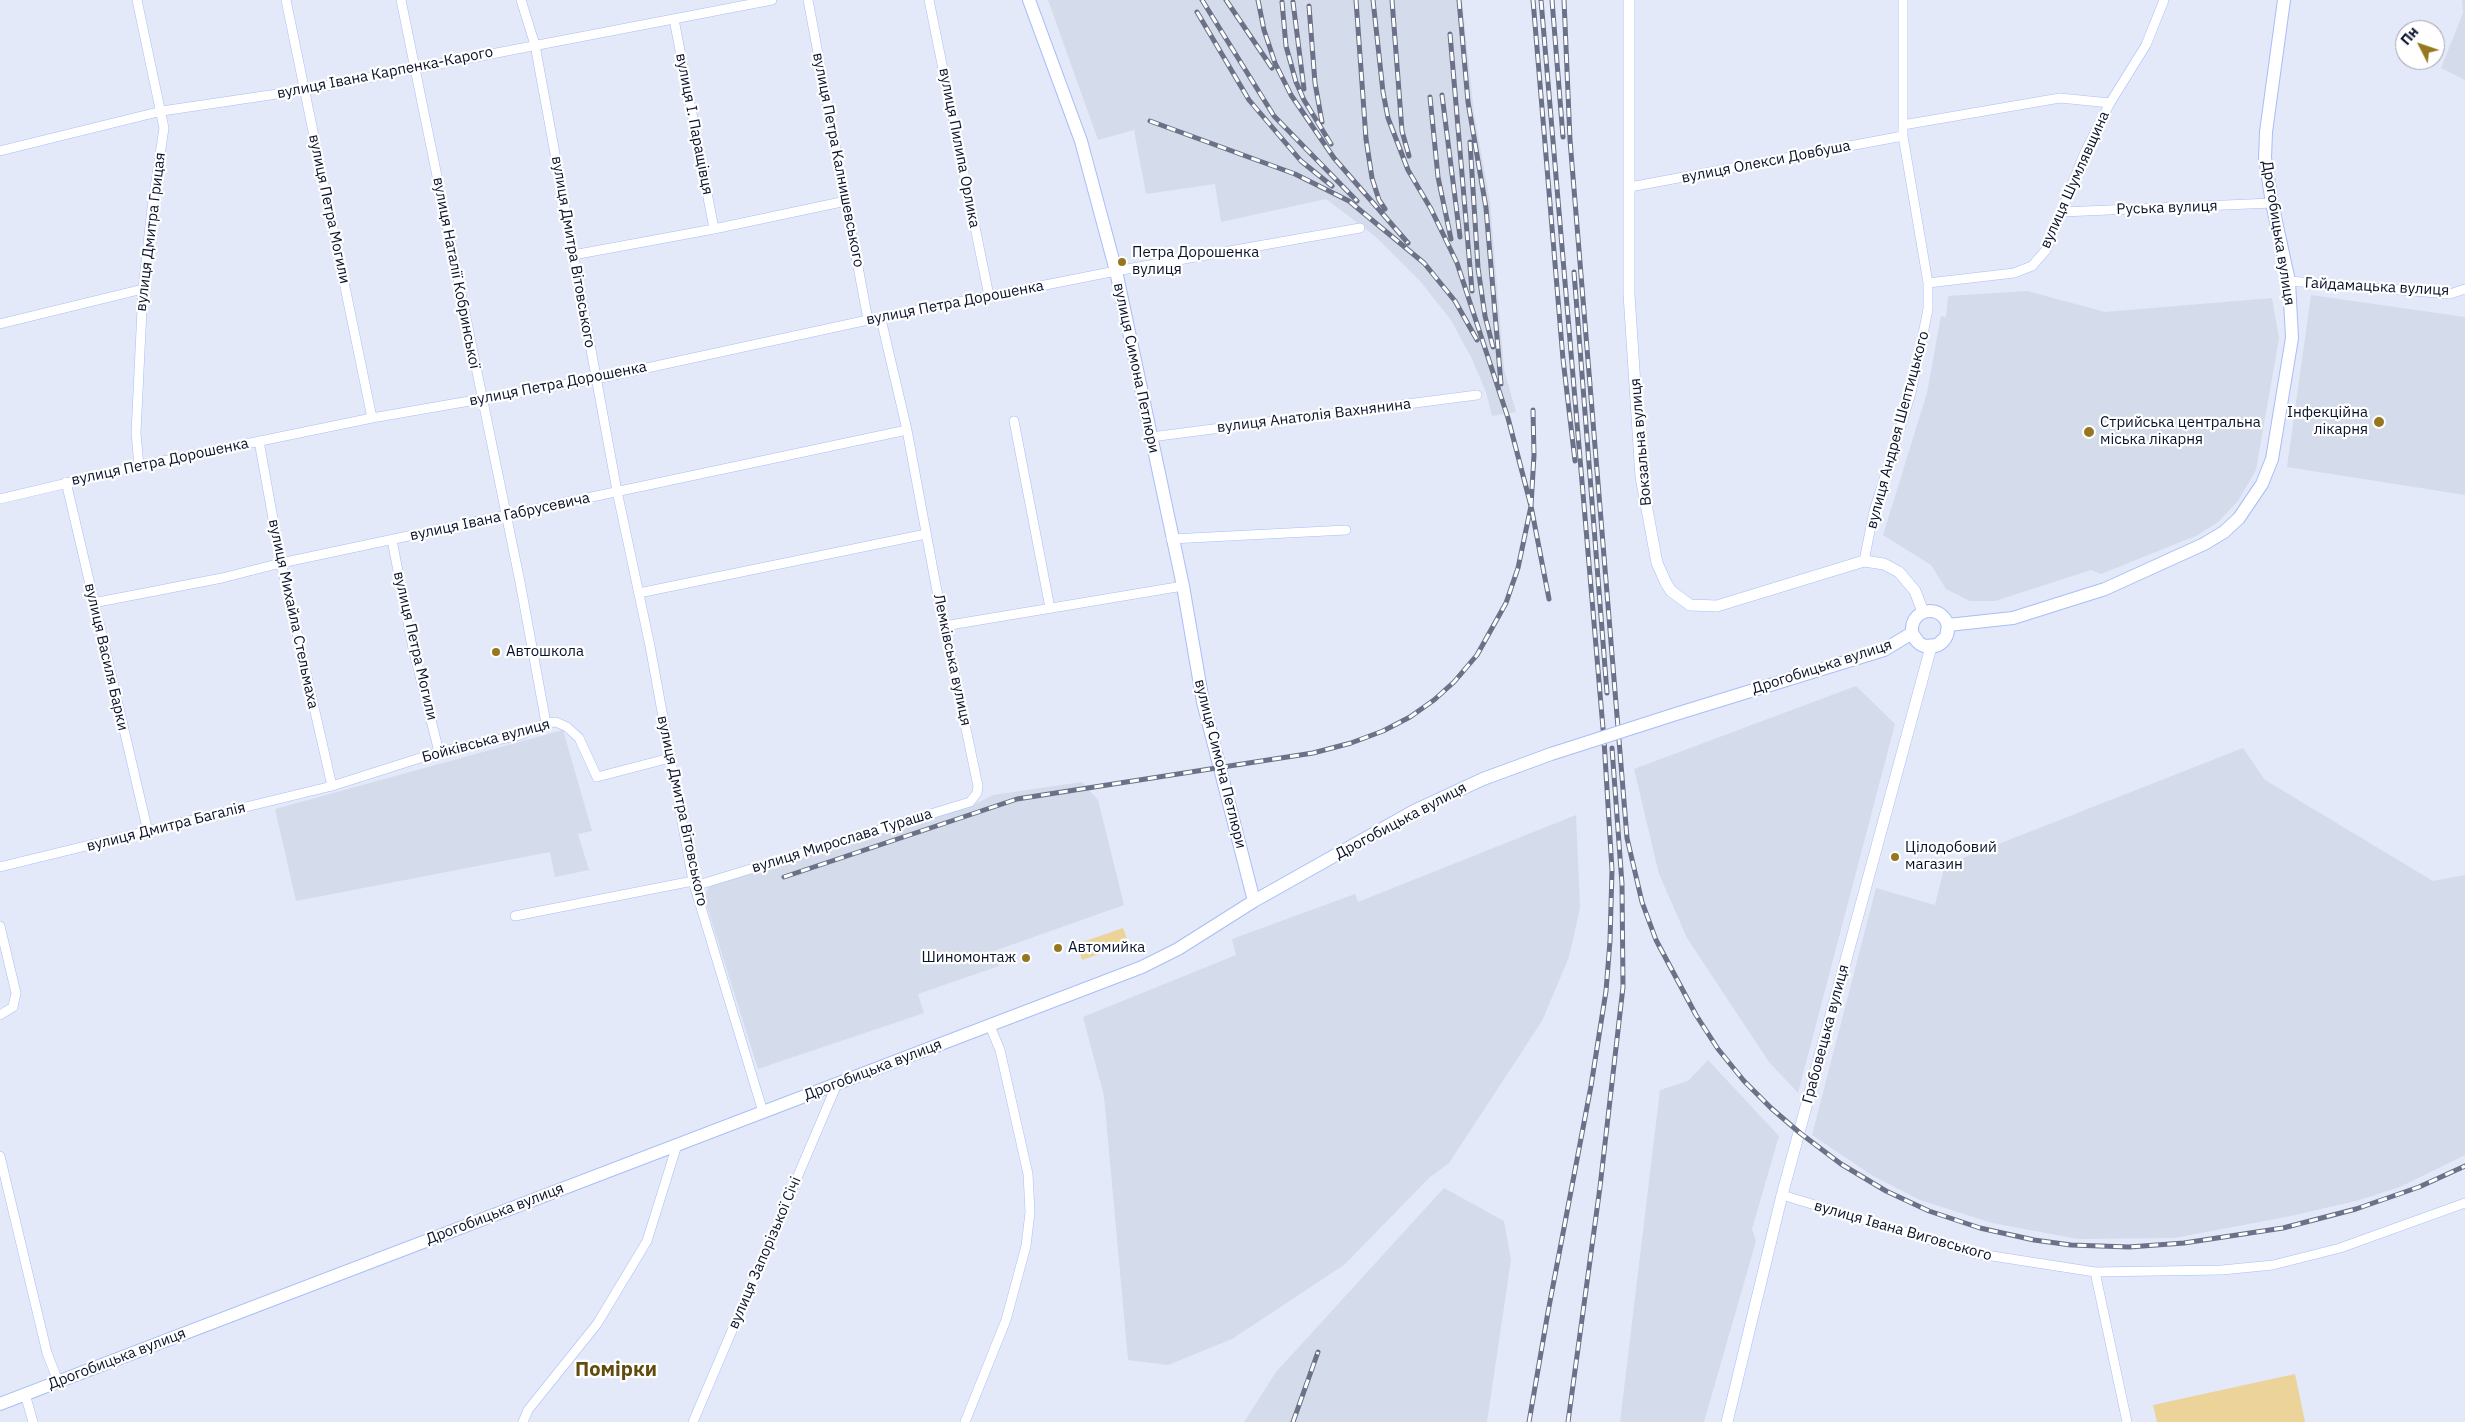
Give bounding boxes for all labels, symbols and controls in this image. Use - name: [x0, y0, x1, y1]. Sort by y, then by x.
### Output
- north arrow: [2395, 20, 2445, 70]
- text: Пн: [2397, 23, 2422, 49]
- street label: вулиця Івана Карпенка-Карого: [275, 43, 495, 103]
- street label: вулиця Петра Калнишевського: [808, 51, 868, 269]
- street label: вулиця І. Паращівця: [671, 52, 717, 196]
- street label: вулиця Пилипа Орлика: [935, 66, 983, 230]
- street label: вулиця Шумлявщина: [2037, 109, 2113, 251]
- street label: вулиця Петра Могили: [304, 133, 354, 285]
- street label: вулиця Олекси Довбуша: [1680, 137, 1852, 187]
- street label: вулиця Дмитра Грицая: [132, 152, 170, 312]
- street label: вулиця Дмитра Вітовського: [547, 155, 599, 349]
- street label: Дрогобицька вулиця: [2258, 159, 2298, 307]
- street label: вулиця Наталії Кобринської: [429, 176, 483, 370]
- street label: Руська вулиця: [2116, 197, 2218, 219]
- place label: Петра Дорошенка вулиця: [1132, 244, 1259, 279]
- marker: Петра Дорошенка вулиця: [1116, 256, 1128, 268]
- street label: Гайдамацька вулиця: [2304, 274, 2450, 300]
- street label: вулиця Петра Дорошенка: [865, 277, 1045, 329]
- street label: вулиця Симона Петлюри: [1109, 281, 1163, 455]
- street label: вулиця Андрея Шептицького: [1863, 329, 1933, 531]
- street label: вулиця Петра Дорошенка: [468, 358, 648, 410]
- street label: Вокзальна вулиця: [1626, 377, 1656, 507]
- street label: вулиця Анатолія Вахнянина: [1216, 395, 1412, 437]
- place label: Інфекційна лікарня: [2287, 404, 2368, 439]
- place label: Стрийська центральна міська лікарня: [2100, 414, 2261, 449]
- marker: Інфекційна лікарня: [2372, 415, 2386, 429]
- marker: Стрийська центральна міська лікарня: [2082, 425, 2096, 439]
- street label: вулиця Петра Дорошенка: [70, 434, 250, 490]
- street label: вулиця Івана Габрусевича: [408, 489, 592, 545]
- street label: вулиця Михайла Стельмаха: [264, 517, 322, 711]
- street label: вулиця Петра Могили: [389, 570, 441, 722]
- street label: вулиця Василя Барки: [80, 581, 132, 733]
- street label: Лемківська вулиця: [929, 593, 975, 727]
- street label: Дрогобицька вулиця: [1750, 636, 1894, 698]
- place label: Автошкола: [506, 643, 584, 661]
- marker: Автошкола: [490, 646, 502, 658]
- street label: вулиця Симона Петлюри: [1190, 678, 1250, 850]
- street label: вулиця Дмитра Вітовського: [653, 714, 711, 908]
- street label: Бойківська вулиця: [420, 715, 552, 767]
- street label: Дрогобицька вулиця: [1332, 779, 1470, 863]
- street label: вулиця Дмитра Багалія: [85, 799, 247, 855]
- street label: вулиця Мирослава Тураша: [750, 805, 934, 877]
- place label: Цілодобовий магазин: [1905, 839, 1997, 874]
- marker: Цілодобовий магазин: [1889, 851, 1901, 863]
- place label: Автомийка: [1068, 939, 1145, 957]
- marker: Автомийка: [1052, 942, 1064, 954]
- place label: Шиномонтаж: [922, 949, 1016, 967]
- marker: Шиномонтаж: [1020, 952, 1032, 964]
- street label: Грабовецька вулиця: [1799, 963, 1853, 1105]
- street label: Дрогобицька вулиця: [802, 1035, 944, 1105]
- street label: вулиця Запорізької Січі: [725, 1174, 805, 1332]
- street label: Дрогобицька вулиця: [424, 1179, 566, 1249]
- street label: вулиця Івана Виговського: [1812, 1197, 1994, 1265]
- street label: Дрогобицька вулиця: [46, 1324, 188, 1394]
- district label: Помірки: [575, 1358, 657, 1382]

